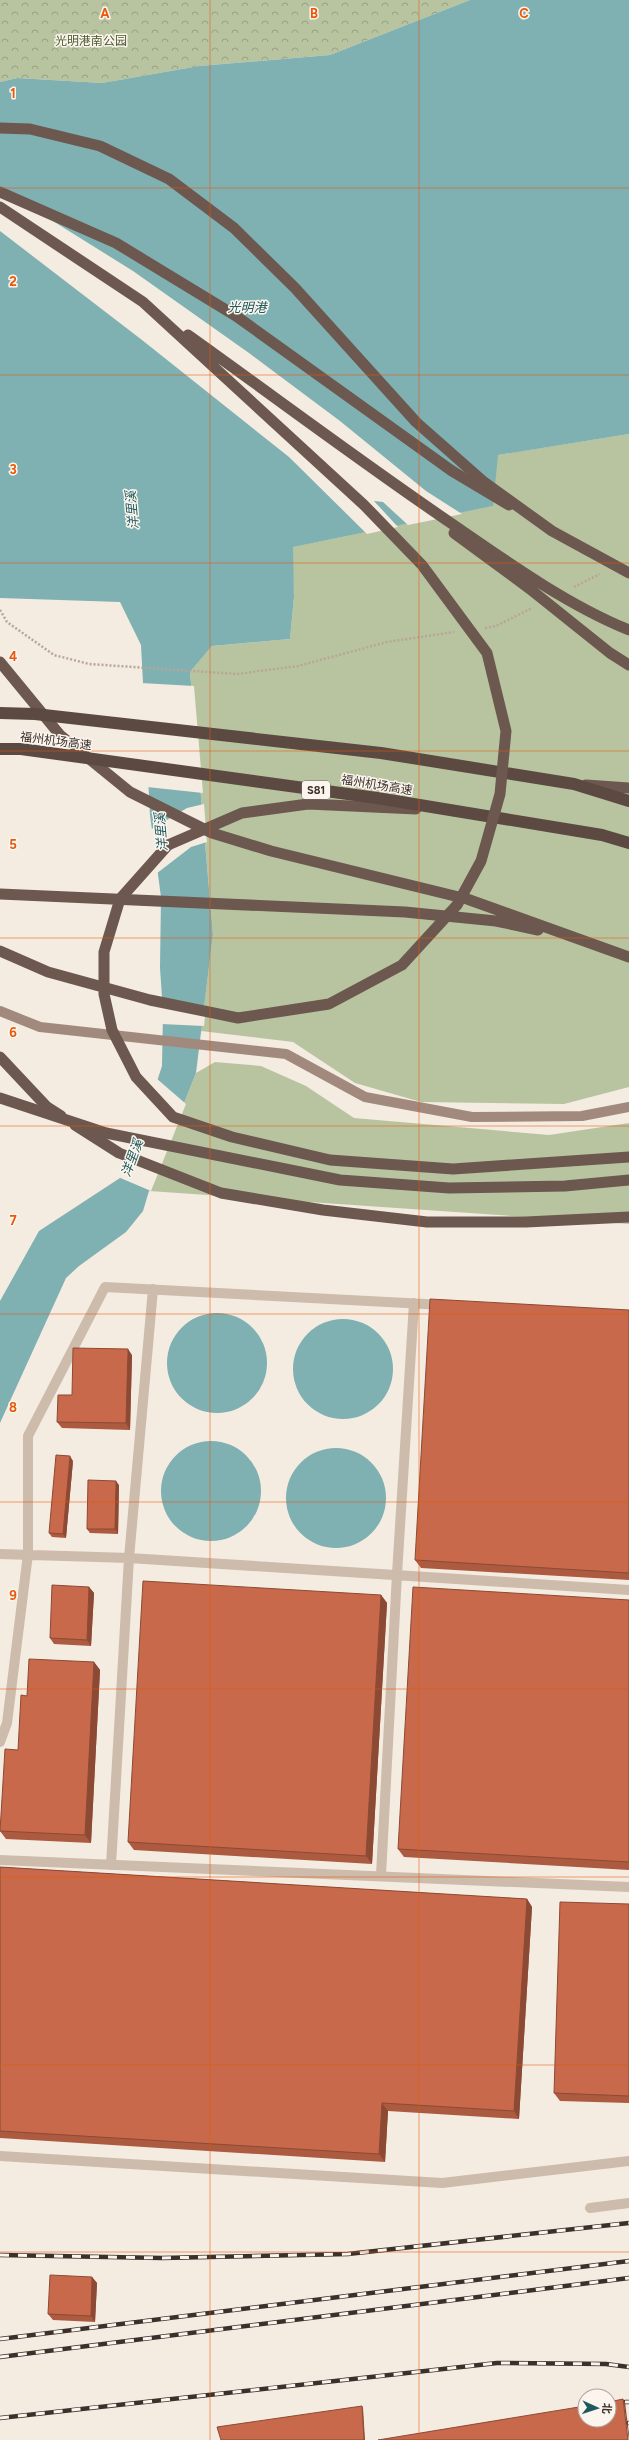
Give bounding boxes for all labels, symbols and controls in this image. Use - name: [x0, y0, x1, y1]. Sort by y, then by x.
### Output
- text: A: [100, 6, 110, 21]
- text: B: [310, 6, 318, 21]
- text: C: [519, 6, 529, 21]
- park label: 光明港南公园: [55, 34, 127, 48]
- text: 1: [10, 86, 16, 101]
- text: 2: [9, 274, 17, 289]
- water label: 光明港: [227, 300, 268, 315]
- text: 3: [9, 462, 17, 477]
- water label: 洋里溪: [123, 488, 141, 530]
- text: 4: [9, 649, 17, 664]
- street label: 福州机场高速: [19, 730, 93, 752]
- street label: 福州机场高速: [340, 772, 414, 798]
- road number: S81: [302, 781, 330, 799]
- water label: 洋里溪: [152, 810, 170, 852]
- text: 5: [9, 837, 17, 852]
- text: 6: [9, 1025, 17, 1040]
- water label: 洋里溪: [118, 1135, 146, 1179]
- text: 7: [9, 1213, 17, 1228]
- text: 8: [9, 1400, 17, 1415]
- text: 9: [9, 1588, 17, 1603]
- north arrow: [577, 2388, 617, 2428]
- text: 北: [600, 2403, 613, 2414]

